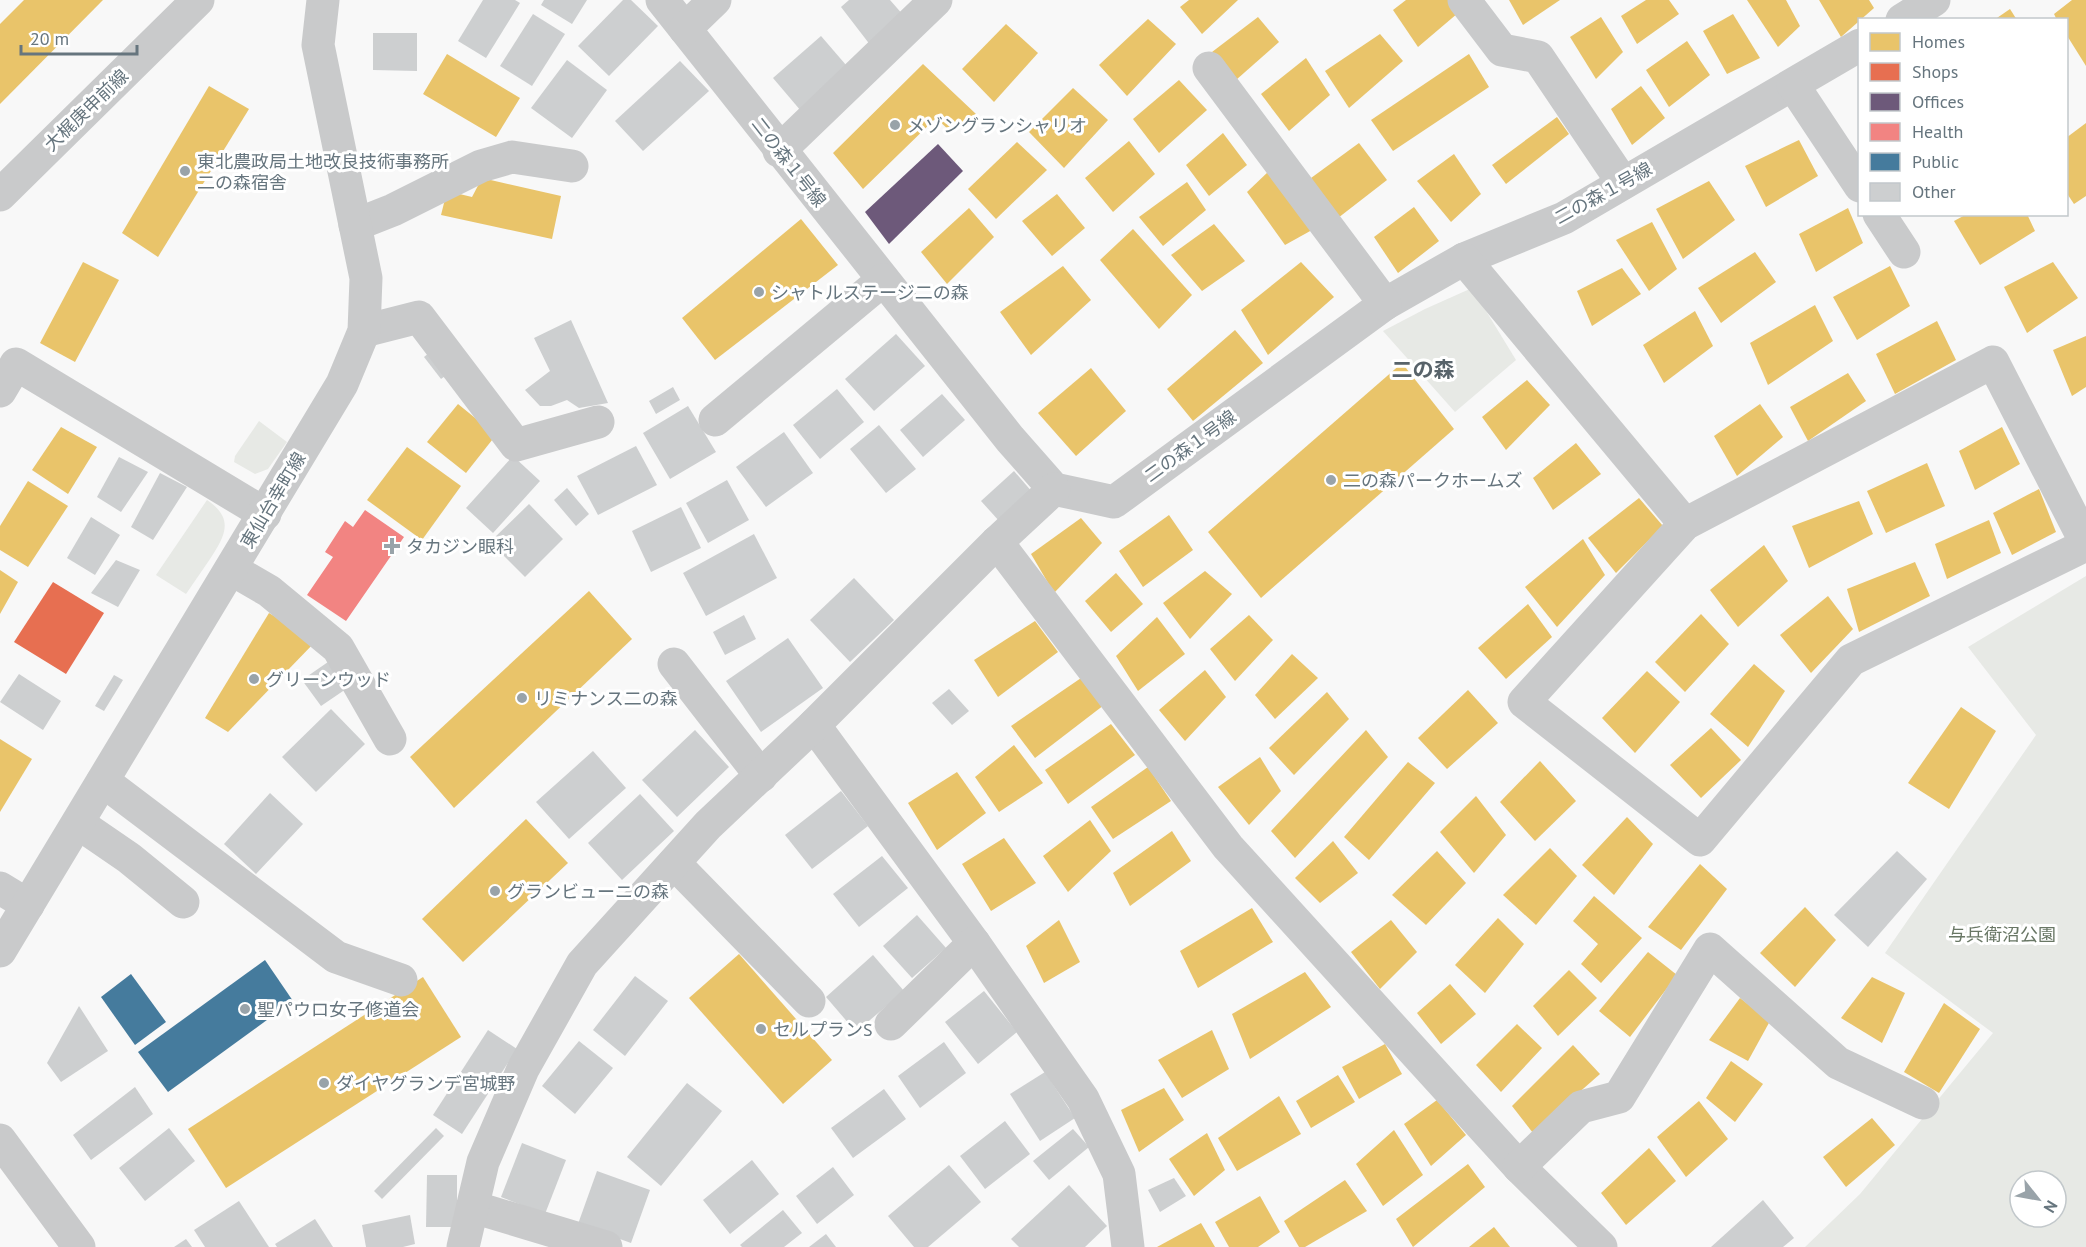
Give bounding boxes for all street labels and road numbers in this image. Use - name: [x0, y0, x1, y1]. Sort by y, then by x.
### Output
- street label: 大梶庚申前線: [39, 64, 133, 156]
- street label: 二の森１号線: [747, 112, 831, 212]
- street label: 二の森１号線: [1550, 157, 1656, 229]
- street label: 二の森１号線: [1140, 405, 1240, 487]
- street label: 東仙台幸町線: [235, 448, 311, 552]

